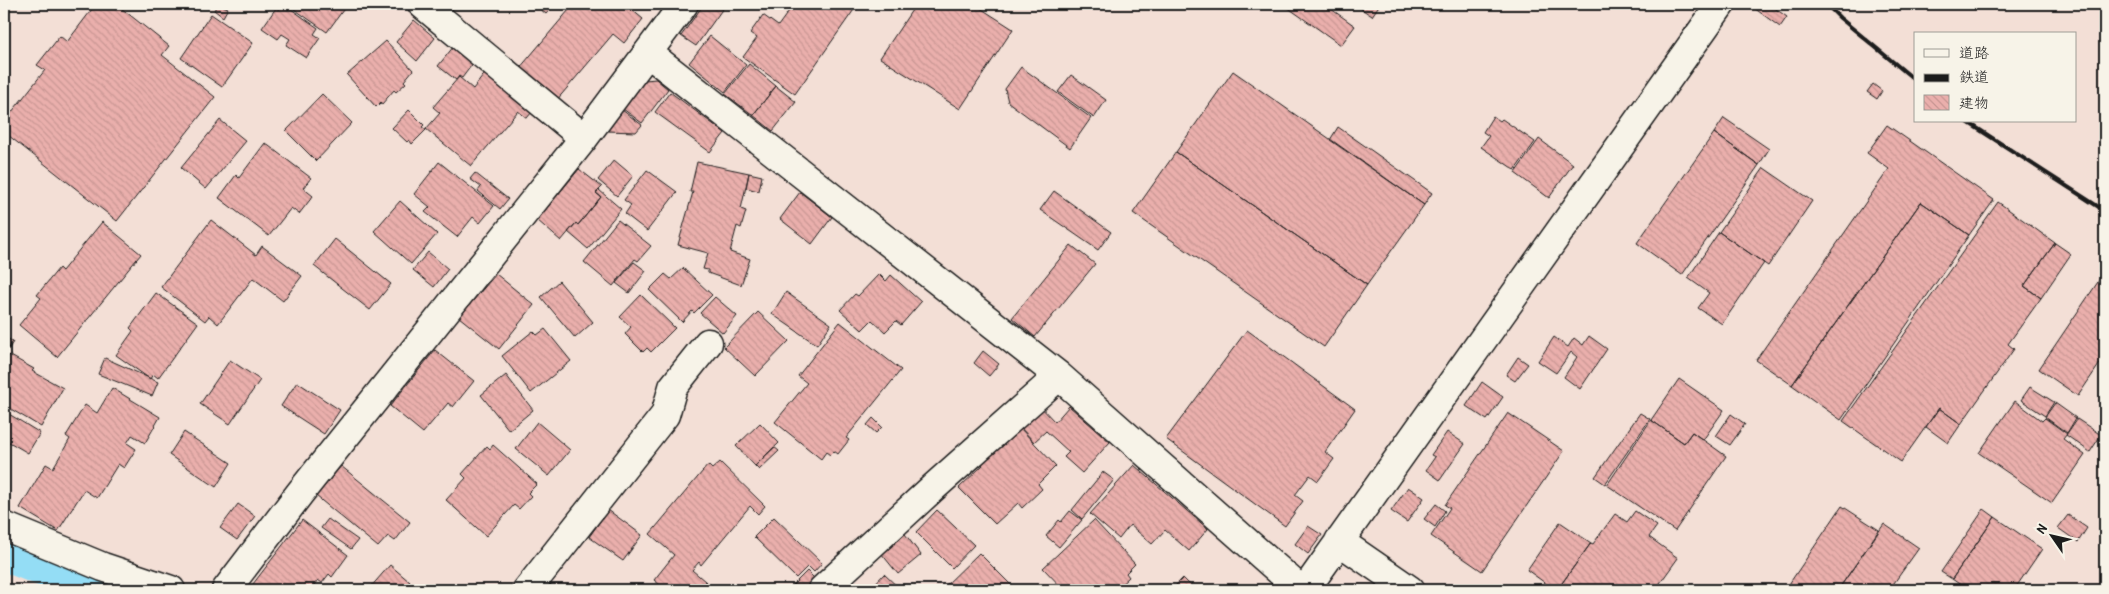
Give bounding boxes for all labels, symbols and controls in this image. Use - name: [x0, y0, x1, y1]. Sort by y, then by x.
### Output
- legend: [1914, 32, 2076, 122]
- text: 道路: [1959, 42, 1989, 63]
- text: 鉄道: [1959, 66, 1989, 87]
- text: 建物: [1959, 92, 1989, 113]
- north arrow: [2026, 512, 2076, 562]
- text: N: [2031, 520, 2051, 537]

